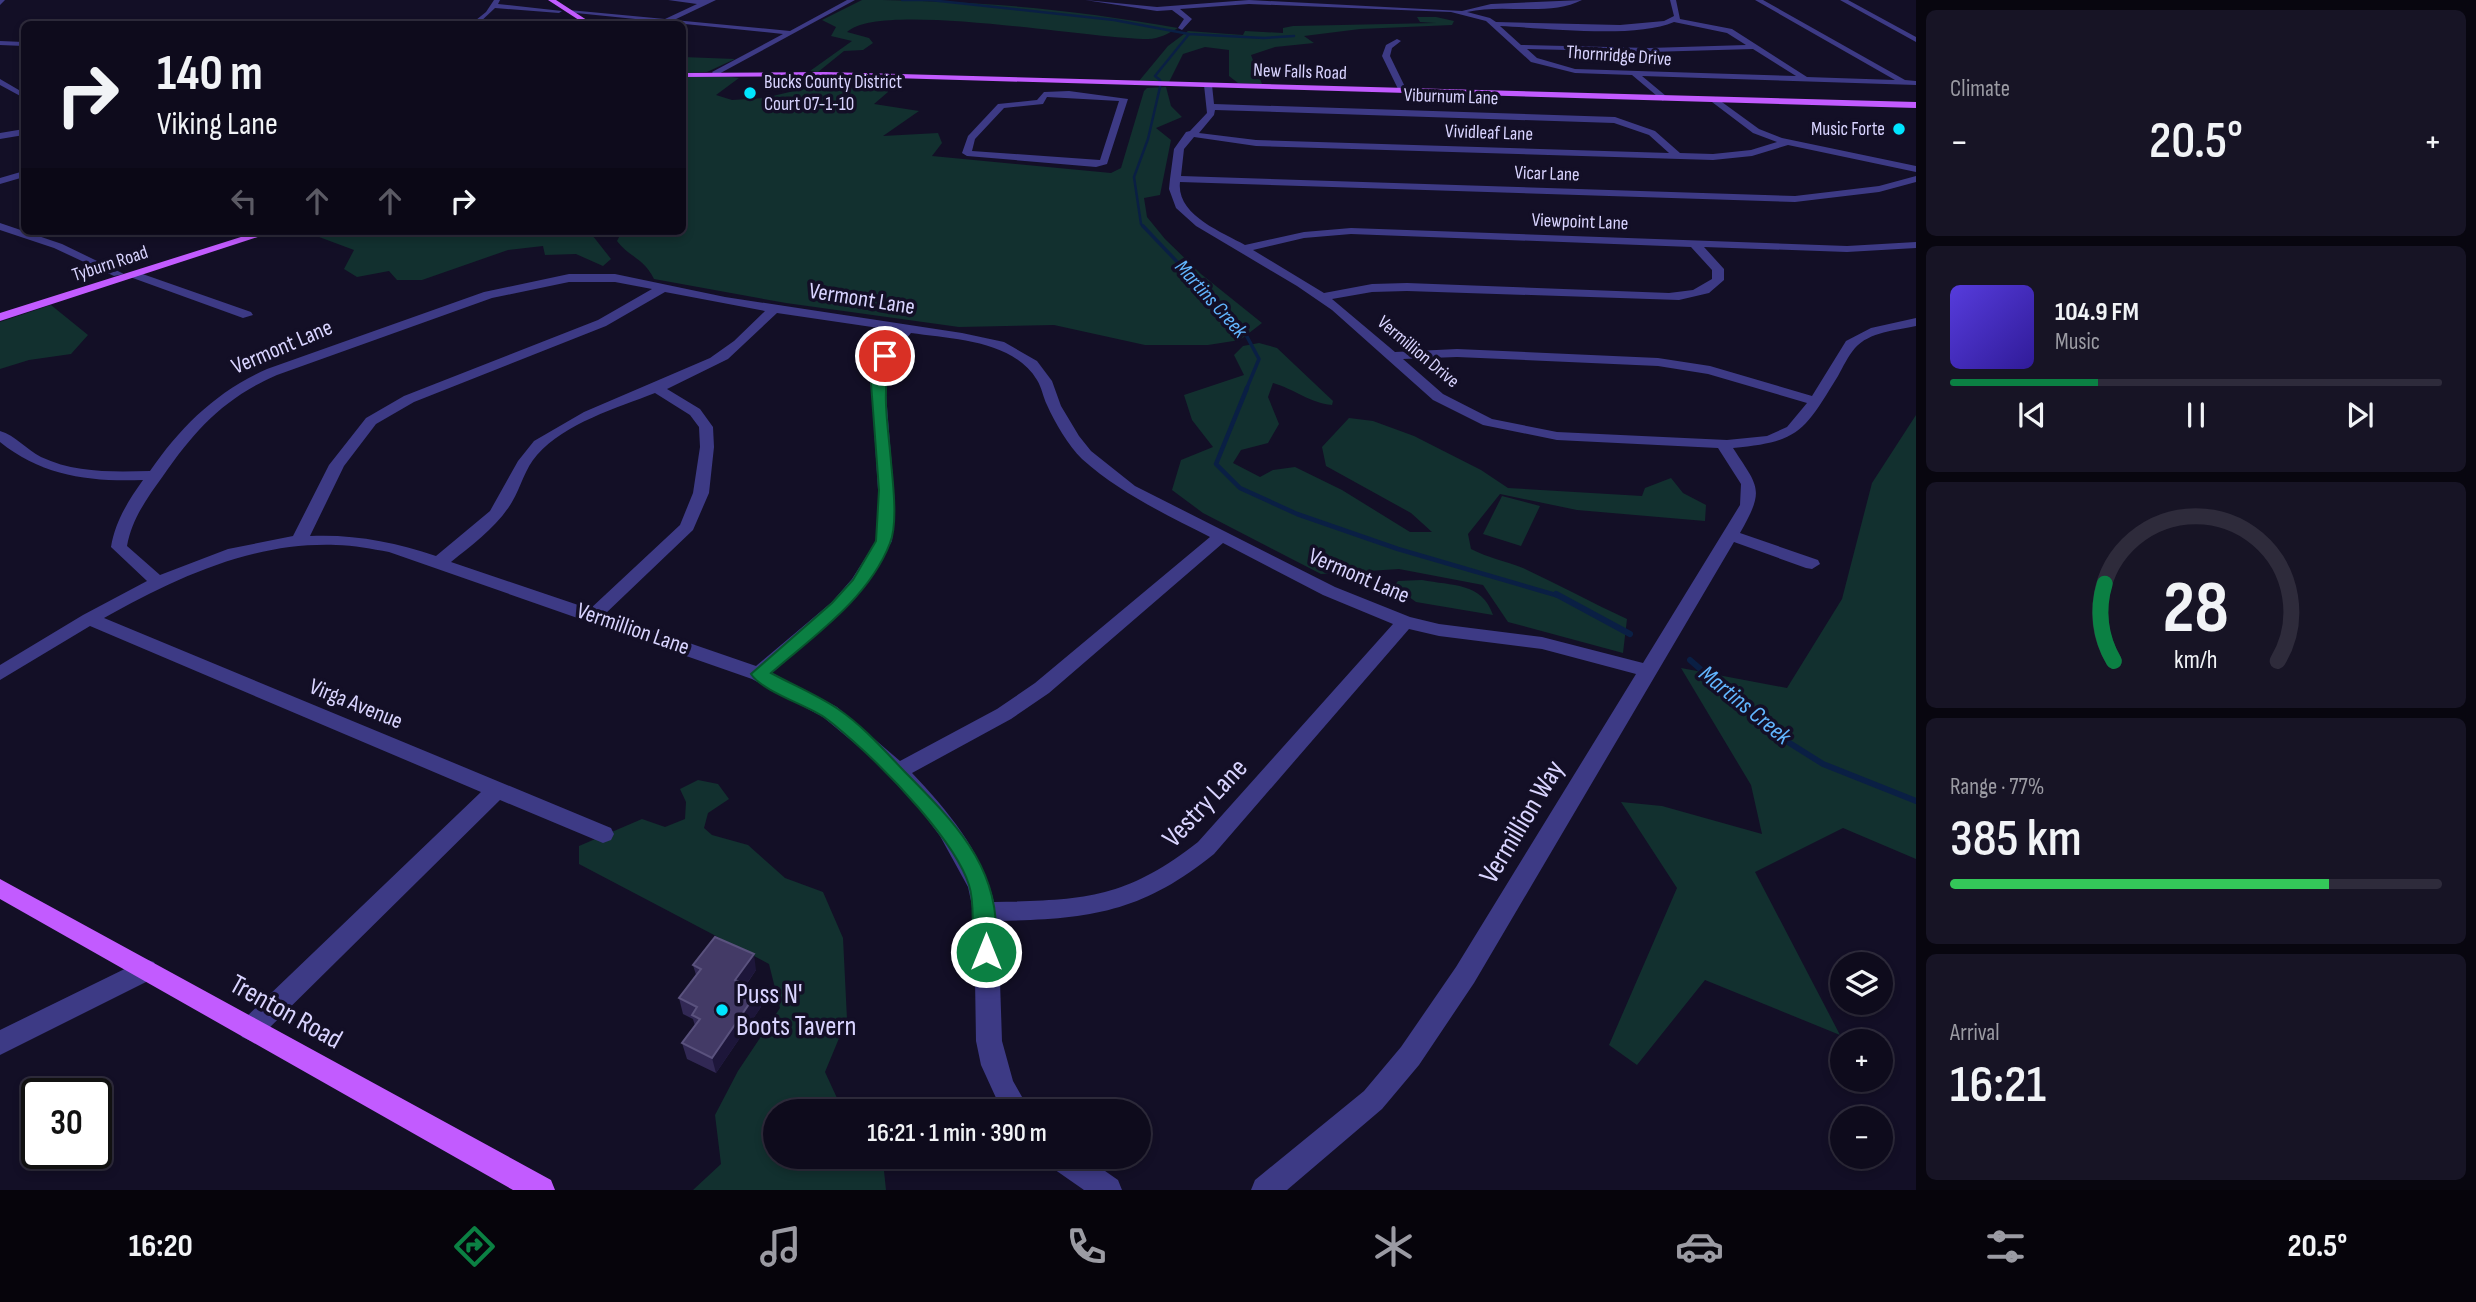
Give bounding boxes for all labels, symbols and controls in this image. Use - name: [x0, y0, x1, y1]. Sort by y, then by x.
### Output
- street label: Thornridge Drive: [1566, 41, 1672, 71]
- text: 140 m: [157, 45, 263, 104]
- icon: right: [42, 49, 133, 140]
- street label: New Falls Road: [1253, 59, 1347, 85]
- place label: Bucks County District Court 07-1-10: [764, 71, 902, 116]
- text: Climate: [1950, 75, 2010, 103]
- street label: Viburnum Lane: [1403, 84, 1499, 110]
- marker: Bucks County District Court 07-1-10: [742, 85, 758, 101]
- text: Viking Lane: [157, 105, 278, 144]
- text: 20.5°: [2149, 110, 2243, 173]
- place label: Music Forte: [1811, 118, 1885, 141]
- street label: Vividleaf Lane: [1445, 120, 1533, 146]
- text: −: [1950, 120, 1969, 165]
- text: +: [2423, 120, 2442, 165]
- marker: Music Forte: [1891, 121, 1907, 137]
- street label: Vicar Lane: [1514, 161, 1580, 187]
- icon: left: [225, 182, 263, 220]
- icon: ahead: [298, 182, 336, 220]
- icon: ahead: [371, 182, 409, 220]
- icon: right: [444, 182, 482, 220]
- street label: Viewpoint Lane: [1531, 209, 1629, 235]
- street label: Tyburn Road: [69, 241, 151, 287]
- water label: Martins Creek: [1170, 255, 1253, 344]
- street label: Vermont Lane: [807, 277, 917, 321]
- text: 104.9 FM: [2055, 297, 2139, 328]
- street label: Vermillion Drive: [1372, 311, 1464, 393]
- street label: Vermont Lane: [227, 313, 337, 381]
- pin: [855, 326, 915, 386]
- text: Music: [2055, 328, 2100, 356]
- icon: arrive: [866, 337, 904, 375]
- icon: previous: [2013, 396, 2051, 434]
- icon: pause: [2177, 396, 2215, 434]
- icon: next: [2341, 396, 2379, 434]
- street label: Vermont Lane: [1304, 542, 1414, 610]
- text: 28: [2163, 565, 2229, 653]
- street label: Vermillion Lane: [573, 597, 693, 661]
- text: km/h: [2174, 645, 2218, 676]
- water label: Martins Creek: [1693, 659, 1798, 752]
- street label: Virga Avenue: [305, 673, 407, 735]
- street label: Vestry Lane: [1156, 752, 1254, 854]
- street label: Vermillion Way: [1472, 754, 1572, 889]
- text: Range · 77%: [1950, 773, 2044, 801]
- text: 385 km: [1950, 808, 2082, 871]
- position arrow: [949, 915, 1023, 989]
- map controls: [1830, 952, 1893, 1169]
- button: layers: [1830, 952, 1893, 1015]
- street label: Trenton Road: [224, 968, 348, 1056]
- place label: Puss N' Boots Tavern: [736, 978, 857, 1043]
- marker: Puss N' Boots Tavern: [714, 1002, 730, 1018]
- text: Arrival: [1950, 1019, 1999, 1047]
- button: +: [1830, 1029, 1893, 1092]
- text: 16:21: [1950, 1054, 2046, 1117]
- speed limit sign: 30: [21, 1078, 112, 1169]
- button: −: [1830, 1106, 1893, 1169]
- text: 16:21 · 1 min · 390 m: [867, 1118, 1047, 1149]
- icon: directions: [450, 1222, 499, 1271]
- icon: music: [756, 1222, 805, 1271]
- icon: phone: [1062, 1222, 1111, 1271]
- icon: climate: [1369, 1222, 1418, 1271]
- icon: car: [1675, 1222, 1724, 1271]
- icon: filters: [1981, 1222, 2030, 1271]
- text: 16:20: [129, 1227, 193, 1266]
- text: 20.5°: [2287, 1227, 2347, 1266]

